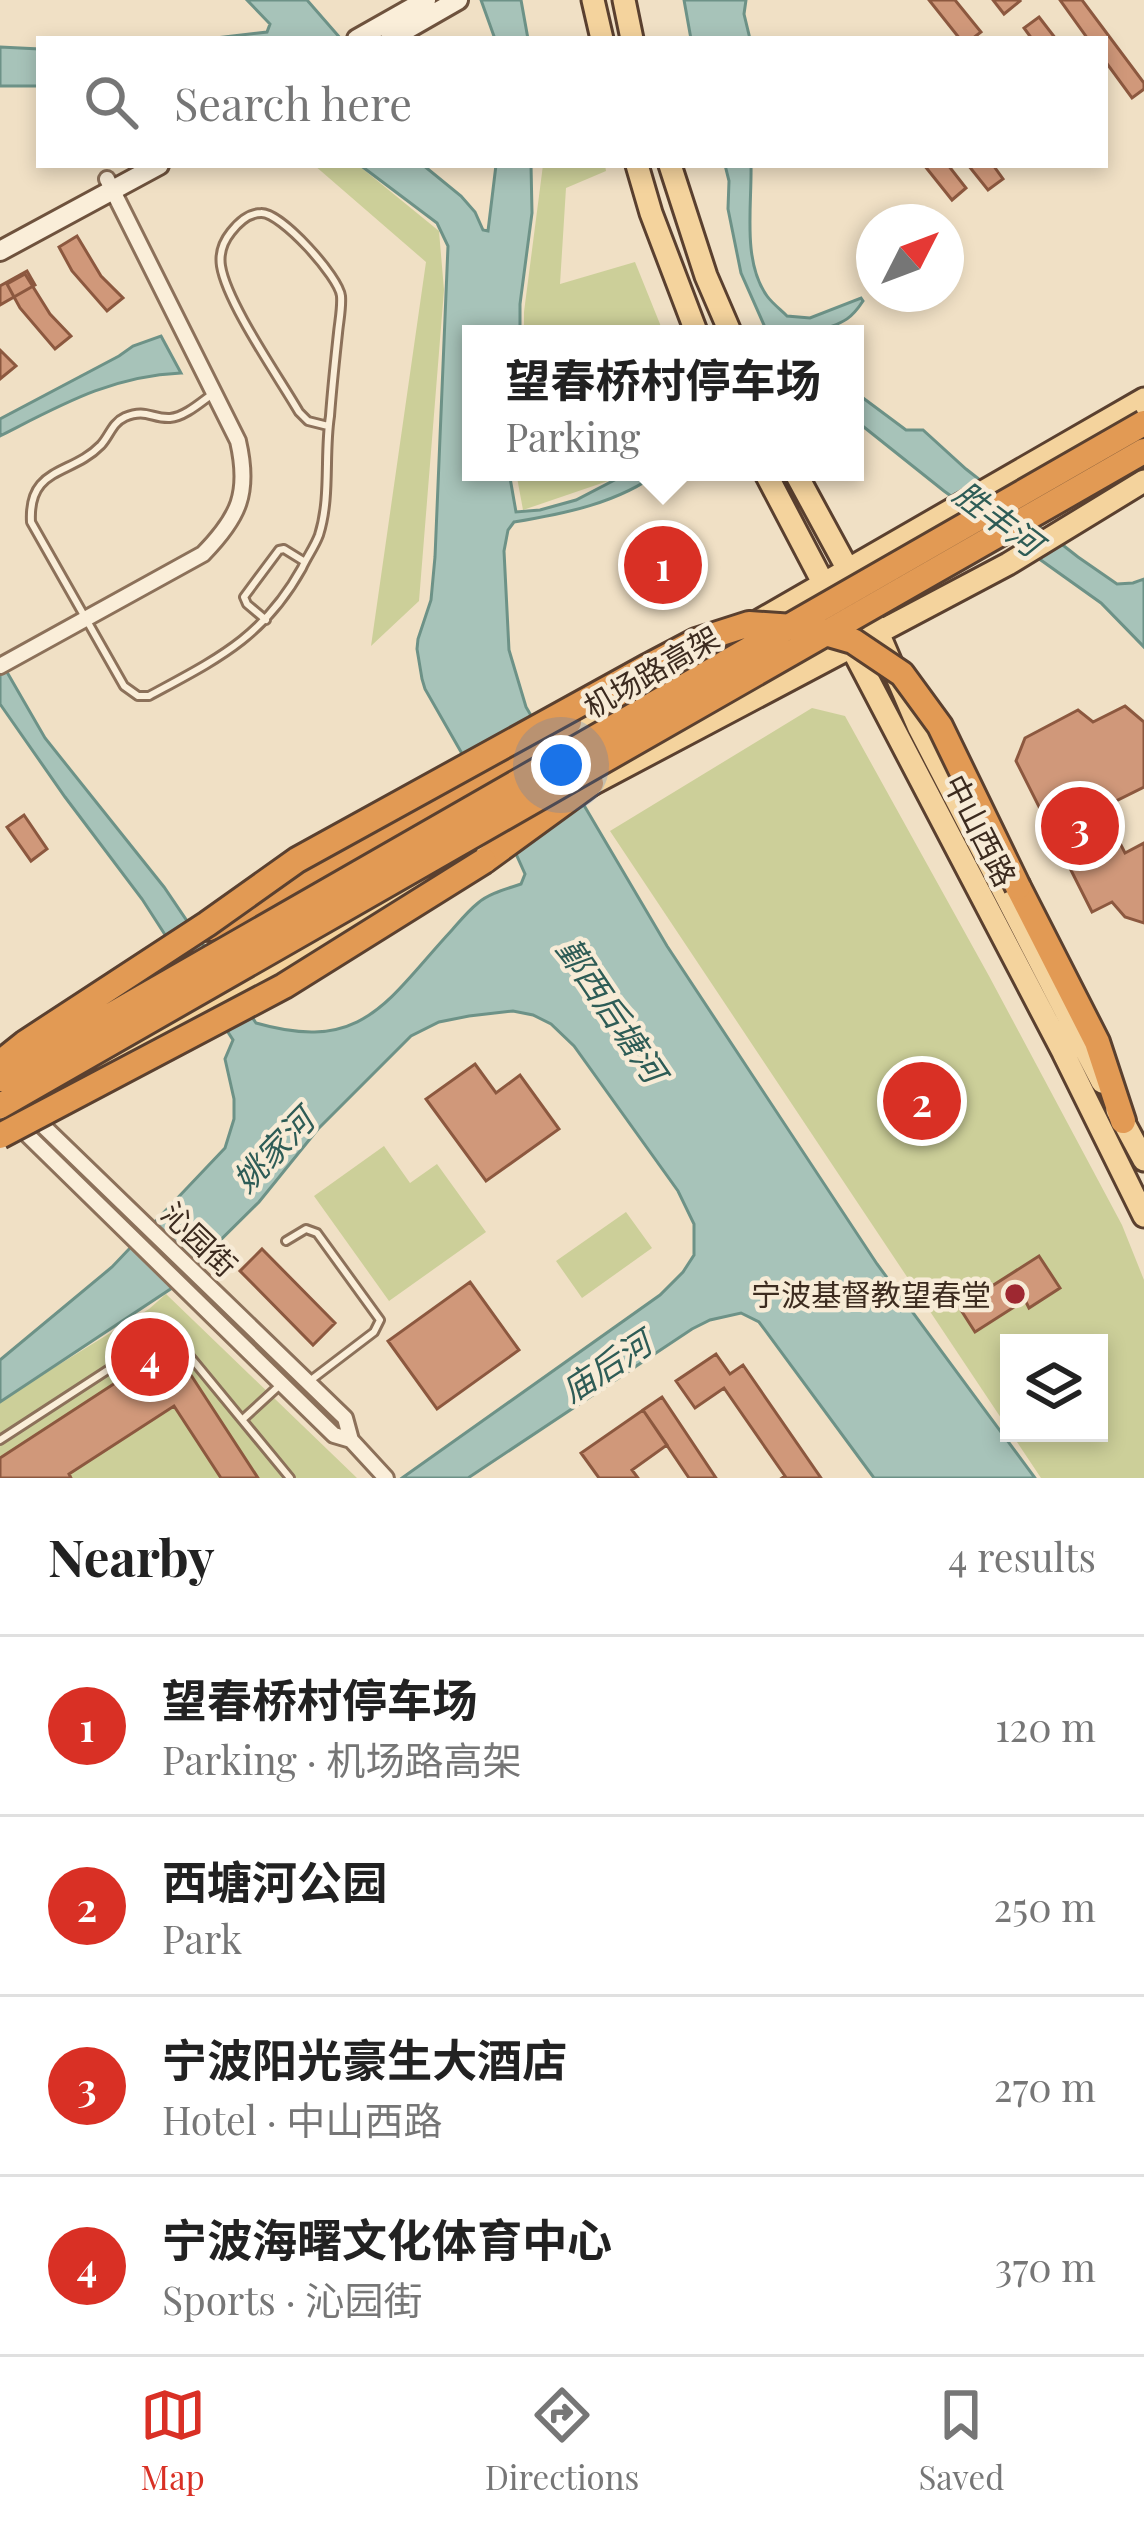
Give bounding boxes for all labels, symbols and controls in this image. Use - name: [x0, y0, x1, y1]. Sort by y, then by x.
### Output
- search box: [36, 36, 1108, 168]
- icon: search: [78, 69, 144, 135]
- text: Search here: [174, 72, 412, 132]
- north arrow: [856, 204, 964, 312]
- popup: [462, 325, 864, 481]
- text: 望春桥村停车场: [505, 348, 821, 408]
- text: Parking: [505, 410, 640, 462]
- water label: 胜丰河: [946, 470, 1057, 568]
- pin: 1: [624, 520, 702, 610]
- street label: 机场路高架: [576, 616, 726, 726]
- your location: [531, 735, 591, 795]
- street label: 中山西路: [936, 767, 1026, 893]
- pin: 3: [1041, 781, 1119, 871]
- water label: 鄞西后塘河: [549, 928, 681, 1095]
- pin: 2: [883, 1056, 961, 1146]
- water label: 姚家河: [222, 1094, 326, 1200]
- street label: 沁园街: [154, 1193, 246, 1285]
- place label: 宁波基督教望春堂: [751, 1274, 991, 1314]
- marker: 宁波基督教望春堂: [1002, 1281, 1028, 1307]
- pin: 4: [111, 1312, 189, 1402]
- water label: 庙后河: [552, 1316, 664, 1410]
- map controls: [1000, 1334, 1108, 1442]
- button: layers: [1000, 1334, 1108, 1442]
- text: Nearby: [48, 1522, 214, 1590]
- text: 4 results: [948, 1530, 1096, 1582]
- text: 望春桥村停车场: [162, 1668, 477, 1728]
- text: 1: [80, 1700, 94, 1752]
- text: 120 m: [995, 1700, 1096, 1752]
- text: Parking · 机场路高架: [162, 1733, 522, 1785]
- text: 西塘河公园: [162, 1850, 387, 1910]
- text: 2: [77, 1880, 97, 1932]
- text: 250 m: [993, 1880, 1096, 1932]
- text: Park: [162, 1912, 242, 1964]
- text: 宁波阳光豪生大酒店: [162, 2028, 567, 2088]
- text: 3: [77, 2060, 97, 2112]
- text: 270 m: [994, 2060, 1096, 2112]
- text: Hotel · 中山西路: [162, 2093, 443, 2145]
- text: 宁波海曙文化体育中心: [162, 2208, 612, 2268]
- text: 4: [77, 2240, 97, 2292]
- text: 370 m: [995, 2240, 1096, 2292]
- text: Sports · 沁园街: [162, 2273, 422, 2325]
- tab: Map: [140, 2382, 206, 2498]
- tab: Directions: [485, 2382, 639, 2498]
- tab: Saved: [919, 2382, 1004, 2498]

